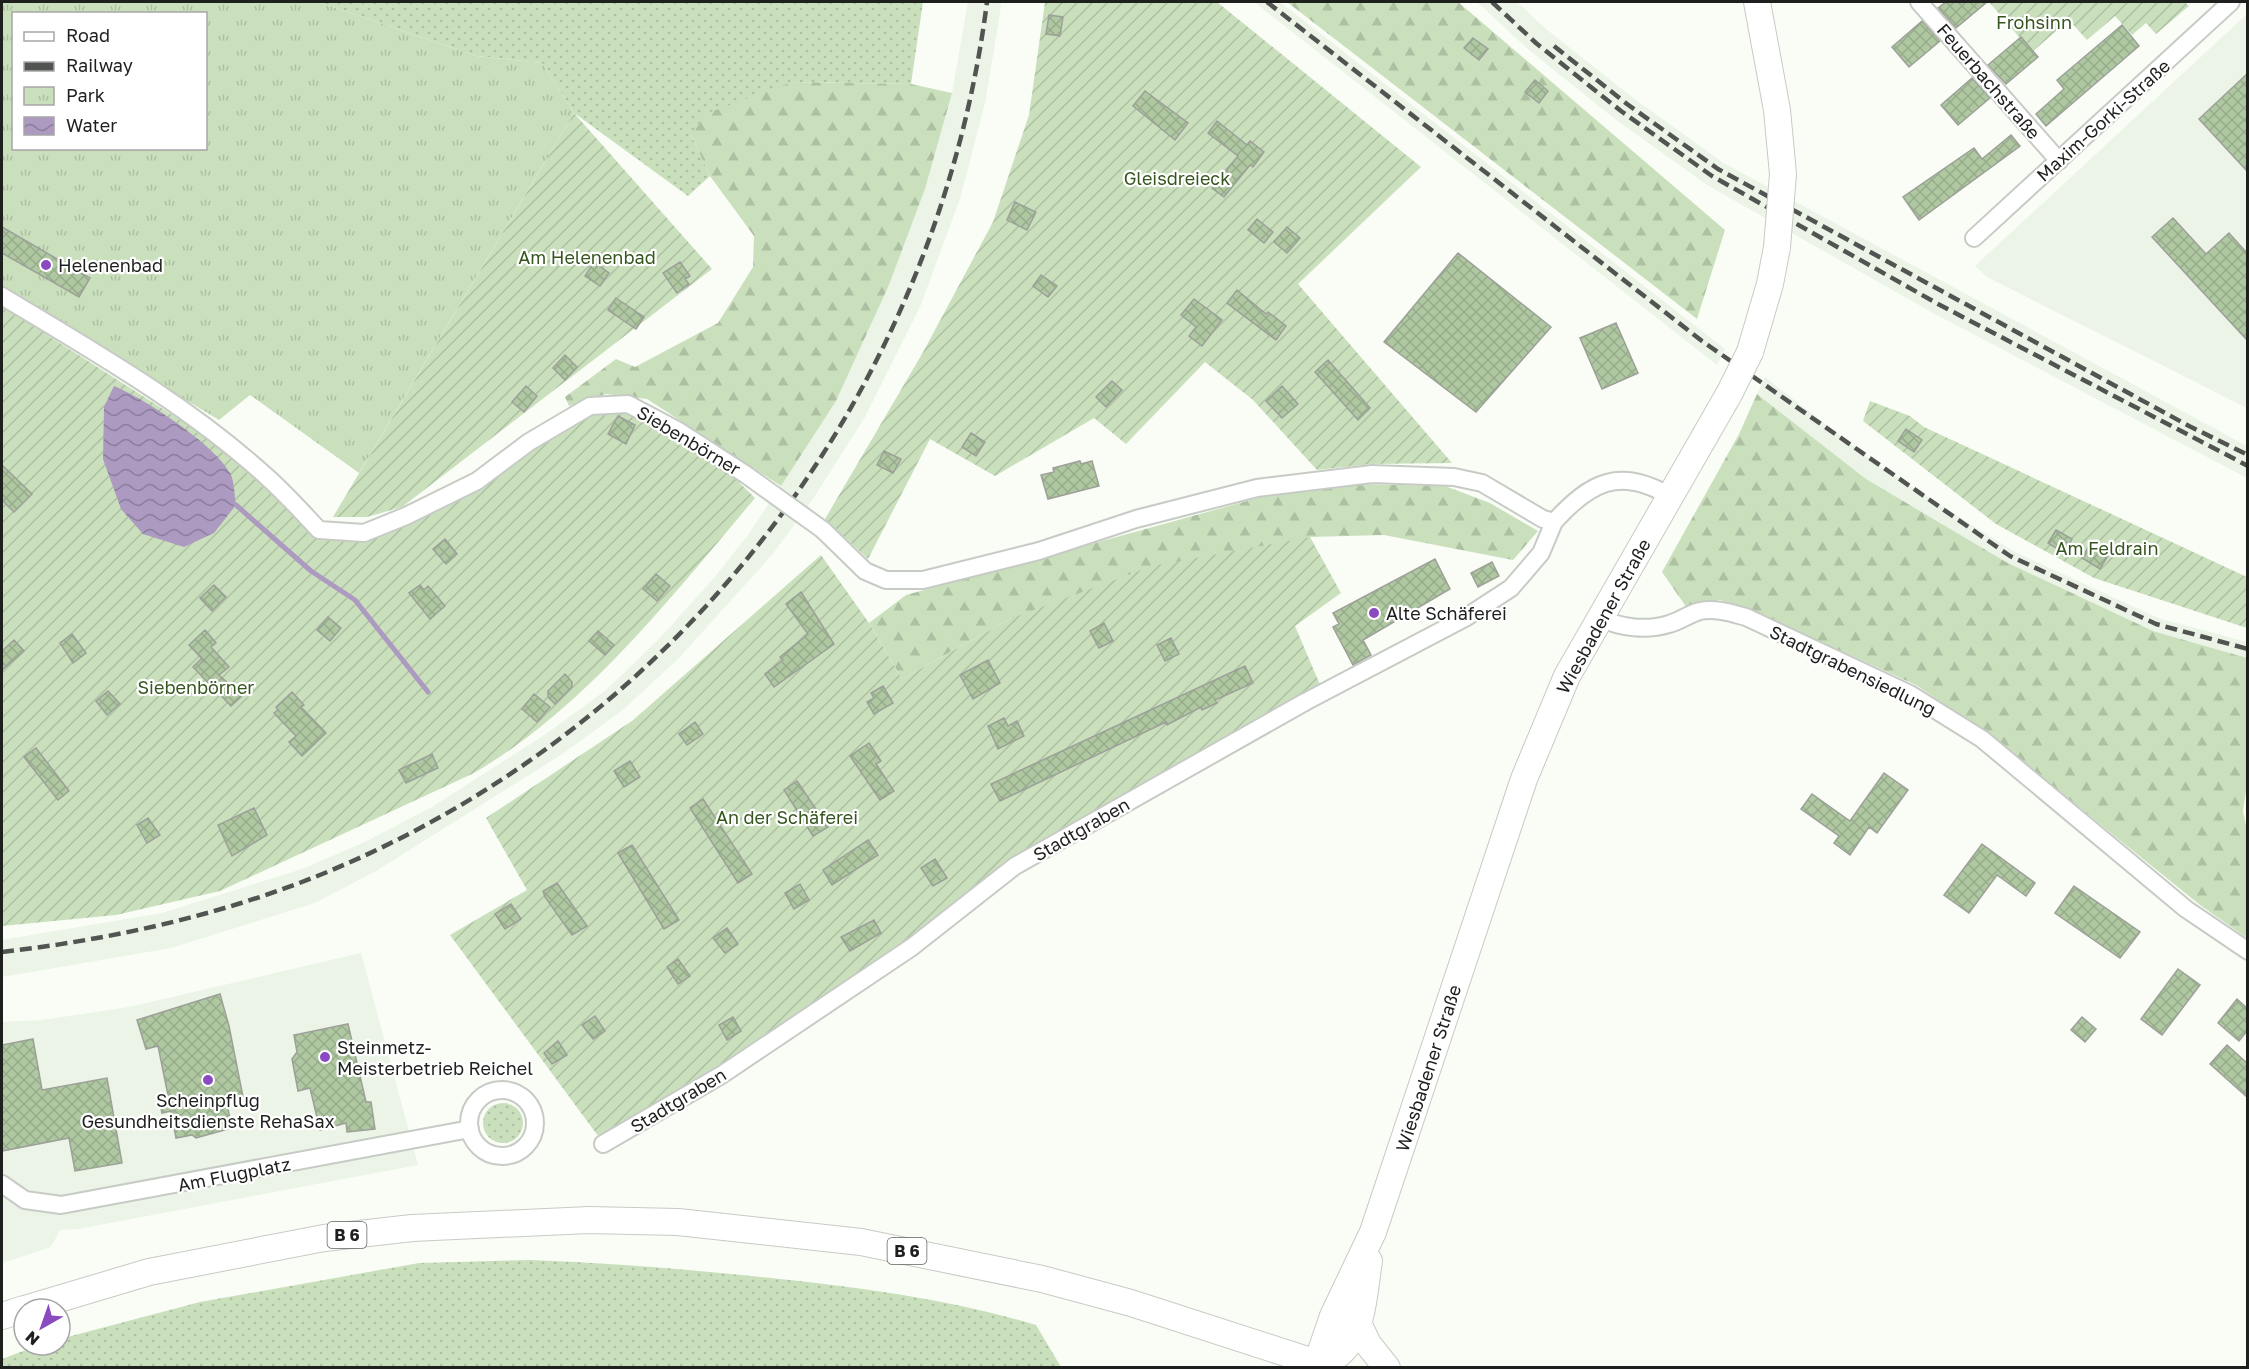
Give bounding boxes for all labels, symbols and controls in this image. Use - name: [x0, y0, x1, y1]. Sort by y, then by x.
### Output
- park label: Frohsinn: [1996, 11, 2072, 33]
- legend: [12, 12, 207, 150]
- street label: Feuerbachstraße: [1933, 19, 2045, 143]
- text: Road: [66, 24, 110, 46]
- text: Railway: [66, 54, 133, 76]
- street label: Maxim-Gorki-Straße: [2032, 54, 2174, 186]
- text: Park: [66, 84, 105, 106]
- text: Water: [66, 114, 117, 136]
- park label: Gleisdreieck: [1124, 167, 1230, 189]
- park label: Am Helenenbad: [518, 246, 656, 268]
- place label: Helenenbad: [58, 254, 163, 276]
- marker: Helenenbad: [39, 258, 53, 272]
- street label: Siebenbörner: [633, 400, 745, 480]
- street label: Wiesbadener Straße: [1551, 535, 1655, 697]
- park label: Am Feldrain: [2055, 537, 2159, 559]
- place label: Alte Schäferei: [1386, 602, 1507, 624]
- marker: Alte Schäferei: [1367, 606, 1381, 620]
- street label: Stadtgrabensiedlung: [1766, 620, 1940, 720]
- park label: Siebenbörner: [138, 676, 254, 698]
- street label: Stadtgraben: [1029, 793, 1133, 865]
- park label: An der Schäferei: [716, 806, 858, 828]
- street label: Wiesbadener Straße: [1391, 982, 1465, 1154]
- place label: Steinmetz- Meisterbetrieb Reichel: [337, 1036, 533, 1079]
- marker: Steinmetz- Meisterbetrieb Reichel: [318, 1050, 332, 1064]
- street label: Stadtgraben: [626, 1063, 730, 1137]
- marker: Scheinpflug Gesundheitsdienste RehaSax: [201, 1073, 215, 1087]
- place label: Scheinpflug Gesundheitsdienste RehaSax: [81, 1089, 335, 1132]
- street label: Am Flugplatz: [176, 1152, 292, 1196]
- road number: B 6: [328, 1222, 366, 1248]
- road number: B 6: [888, 1238, 926, 1264]
- north arrow: [12, 1297, 72, 1357]
- text: N: [21, 1327, 43, 1350]

